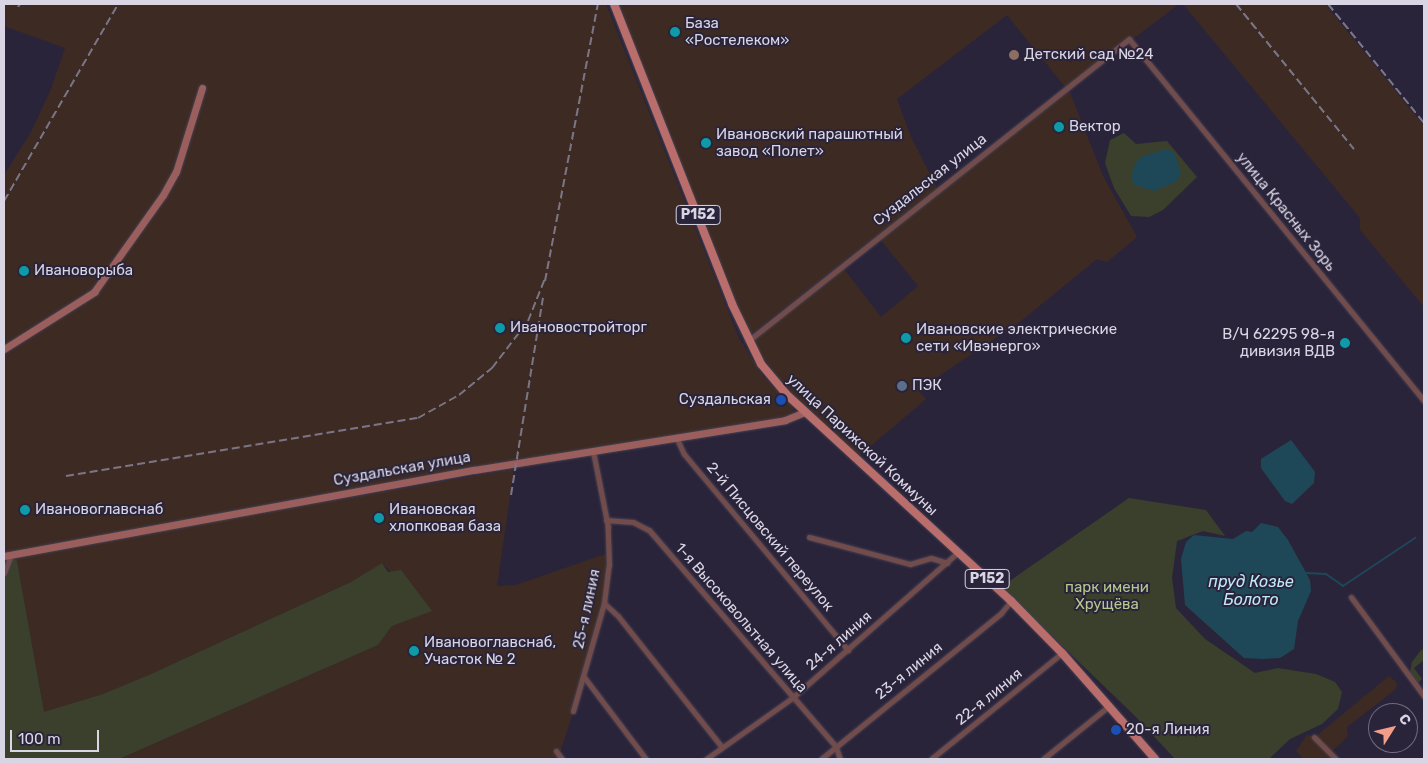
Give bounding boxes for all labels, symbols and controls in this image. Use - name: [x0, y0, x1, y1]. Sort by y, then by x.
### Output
- place label: База «Ростелеком»: [685, 14, 789, 49]
- marker: База «Ростелеком»: [669, 26, 681, 38]
- place label: Детский сад №24: [1024, 46, 1154, 64]
- marker: Детский сад №24: [1008, 49, 1020, 61]
- place label: Вектор: [1069, 118, 1121, 136]
- marker: Вектор: [1053, 121, 1065, 133]
- place label: Ивановский парашютный завод «Полет»: [716, 125, 903, 160]
- street label: Суздальская улица: [870, 130, 990, 230]
- marker: Ивановский парашютный завод «Полет»: [700, 137, 712, 149]
- street label: улица Красных Зорь: [1232, 149, 1340, 275]
- road number: Р152: [676, 204, 720, 226]
- place label: Ивановорыба: [34, 262, 133, 280]
- marker: Ивановорыба: [18, 265, 30, 277]
- place label: Ивановостройторг: [510, 319, 647, 337]
- place label: Ивановские электрические сети «Ивэнерго»: [916, 320, 1117, 355]
- marker: Ивановостройторг: [494, 322, 506, 334]
- place label: В/Ч 62295 98-я дивизия ВДВ: [1222, 325, 1335, 360]
- marker: Ивановские электрические сети «Ивэнерго»: [900, 332, 912, 344]
- marker: В/Ч 62295 98-я дивизия ВДВ: [1339, 337, 1351, 349]
- street label: улица Парижской Коммуны: [783, 370, 941, 520]
- place label: ПЭК: [912, 377, 942, 395]
- marker: ПЭК: [896, 380, 908, 392]
- place label: Суздальская: [679, 391, 771, 409]
- marker: Суздальская: [775, 394, 787, 406]
- street label: Суздальская улица: [332, 448, 472, 490]
- street label: 2-й Писцовский переулок: [702, 459, 838, 615]
- place label: Ивановская хлопковая база: [389, 500, 501, 535]
- place label: Ивановоглавснаб: [35, 501, 163, 519]
- marker: Ивановоглавснаб: [19, 504, 31, 516]
- marker: Ивановская хлопковая база: [373, 512, 385, 524]
- street label: 1-я Высоковольтная улица: [671, 539, 811, 697]
- street label: 25-я линия: [570, 567, 604, 651]
- road number: Р152: [964, 568, 1010, 590]
- water label: пруд Козье Болото: [1208, 572, 1294, 610]
- park label: парк имени Хрущёва: [1065, 578, 1149, 613]
- street label: 24-я линия: [802, 608, 876, 674]
- place label: Ивановоглавснаб, Участок № 2: [424, 633, 556, 668]
- street label: 23-я линия: [872, 638, 946, 704]
- marker: Ивановоглавснаб, Участок № 2: [408, 645, 420, 657]
- street label: 22-я линия: [952, 665, 1026, 729]
- north arrow: [1368, 703, 1418, 753]
- text: С: [1395, 710, 1414, 728]
- scale bar: [12, 720, 101, 752]
- place label: 20-я Линия: [1126, 721, 1210, 739]
- marker: 20-я Линия: [1110, 724, 1122, 736]
- text: 100 m: [18, 730, 60, 748]

